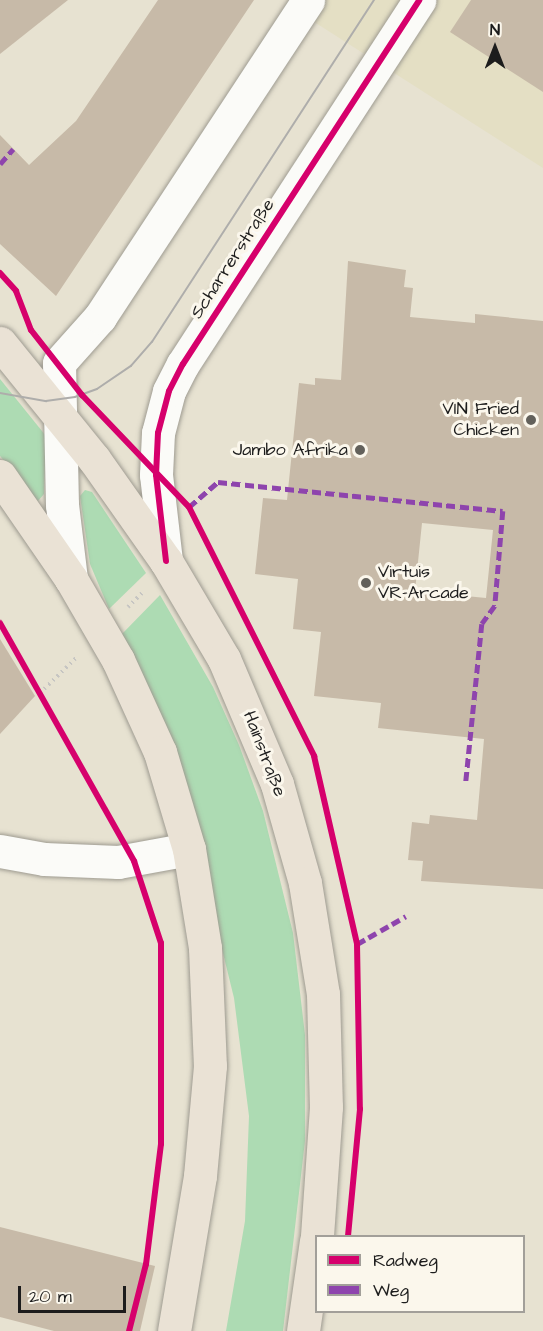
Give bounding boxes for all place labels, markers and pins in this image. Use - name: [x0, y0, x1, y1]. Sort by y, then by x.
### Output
- place label: VIN Fried Chicken: [442, 399, 519, 442]
- marker: VIN Fried Chicken: [524, 413, 538, 427]
- place label: Jambo Afrika: [233, 439, 348, 461]
- marker: Jambo Afrika: [353, 443, 367, 457]
- place label: Virtuis VR-Arcade: [378, 562, 469, 604]
- marker: Virtuis VR-Arcade: [359, 576, 373, 590]

